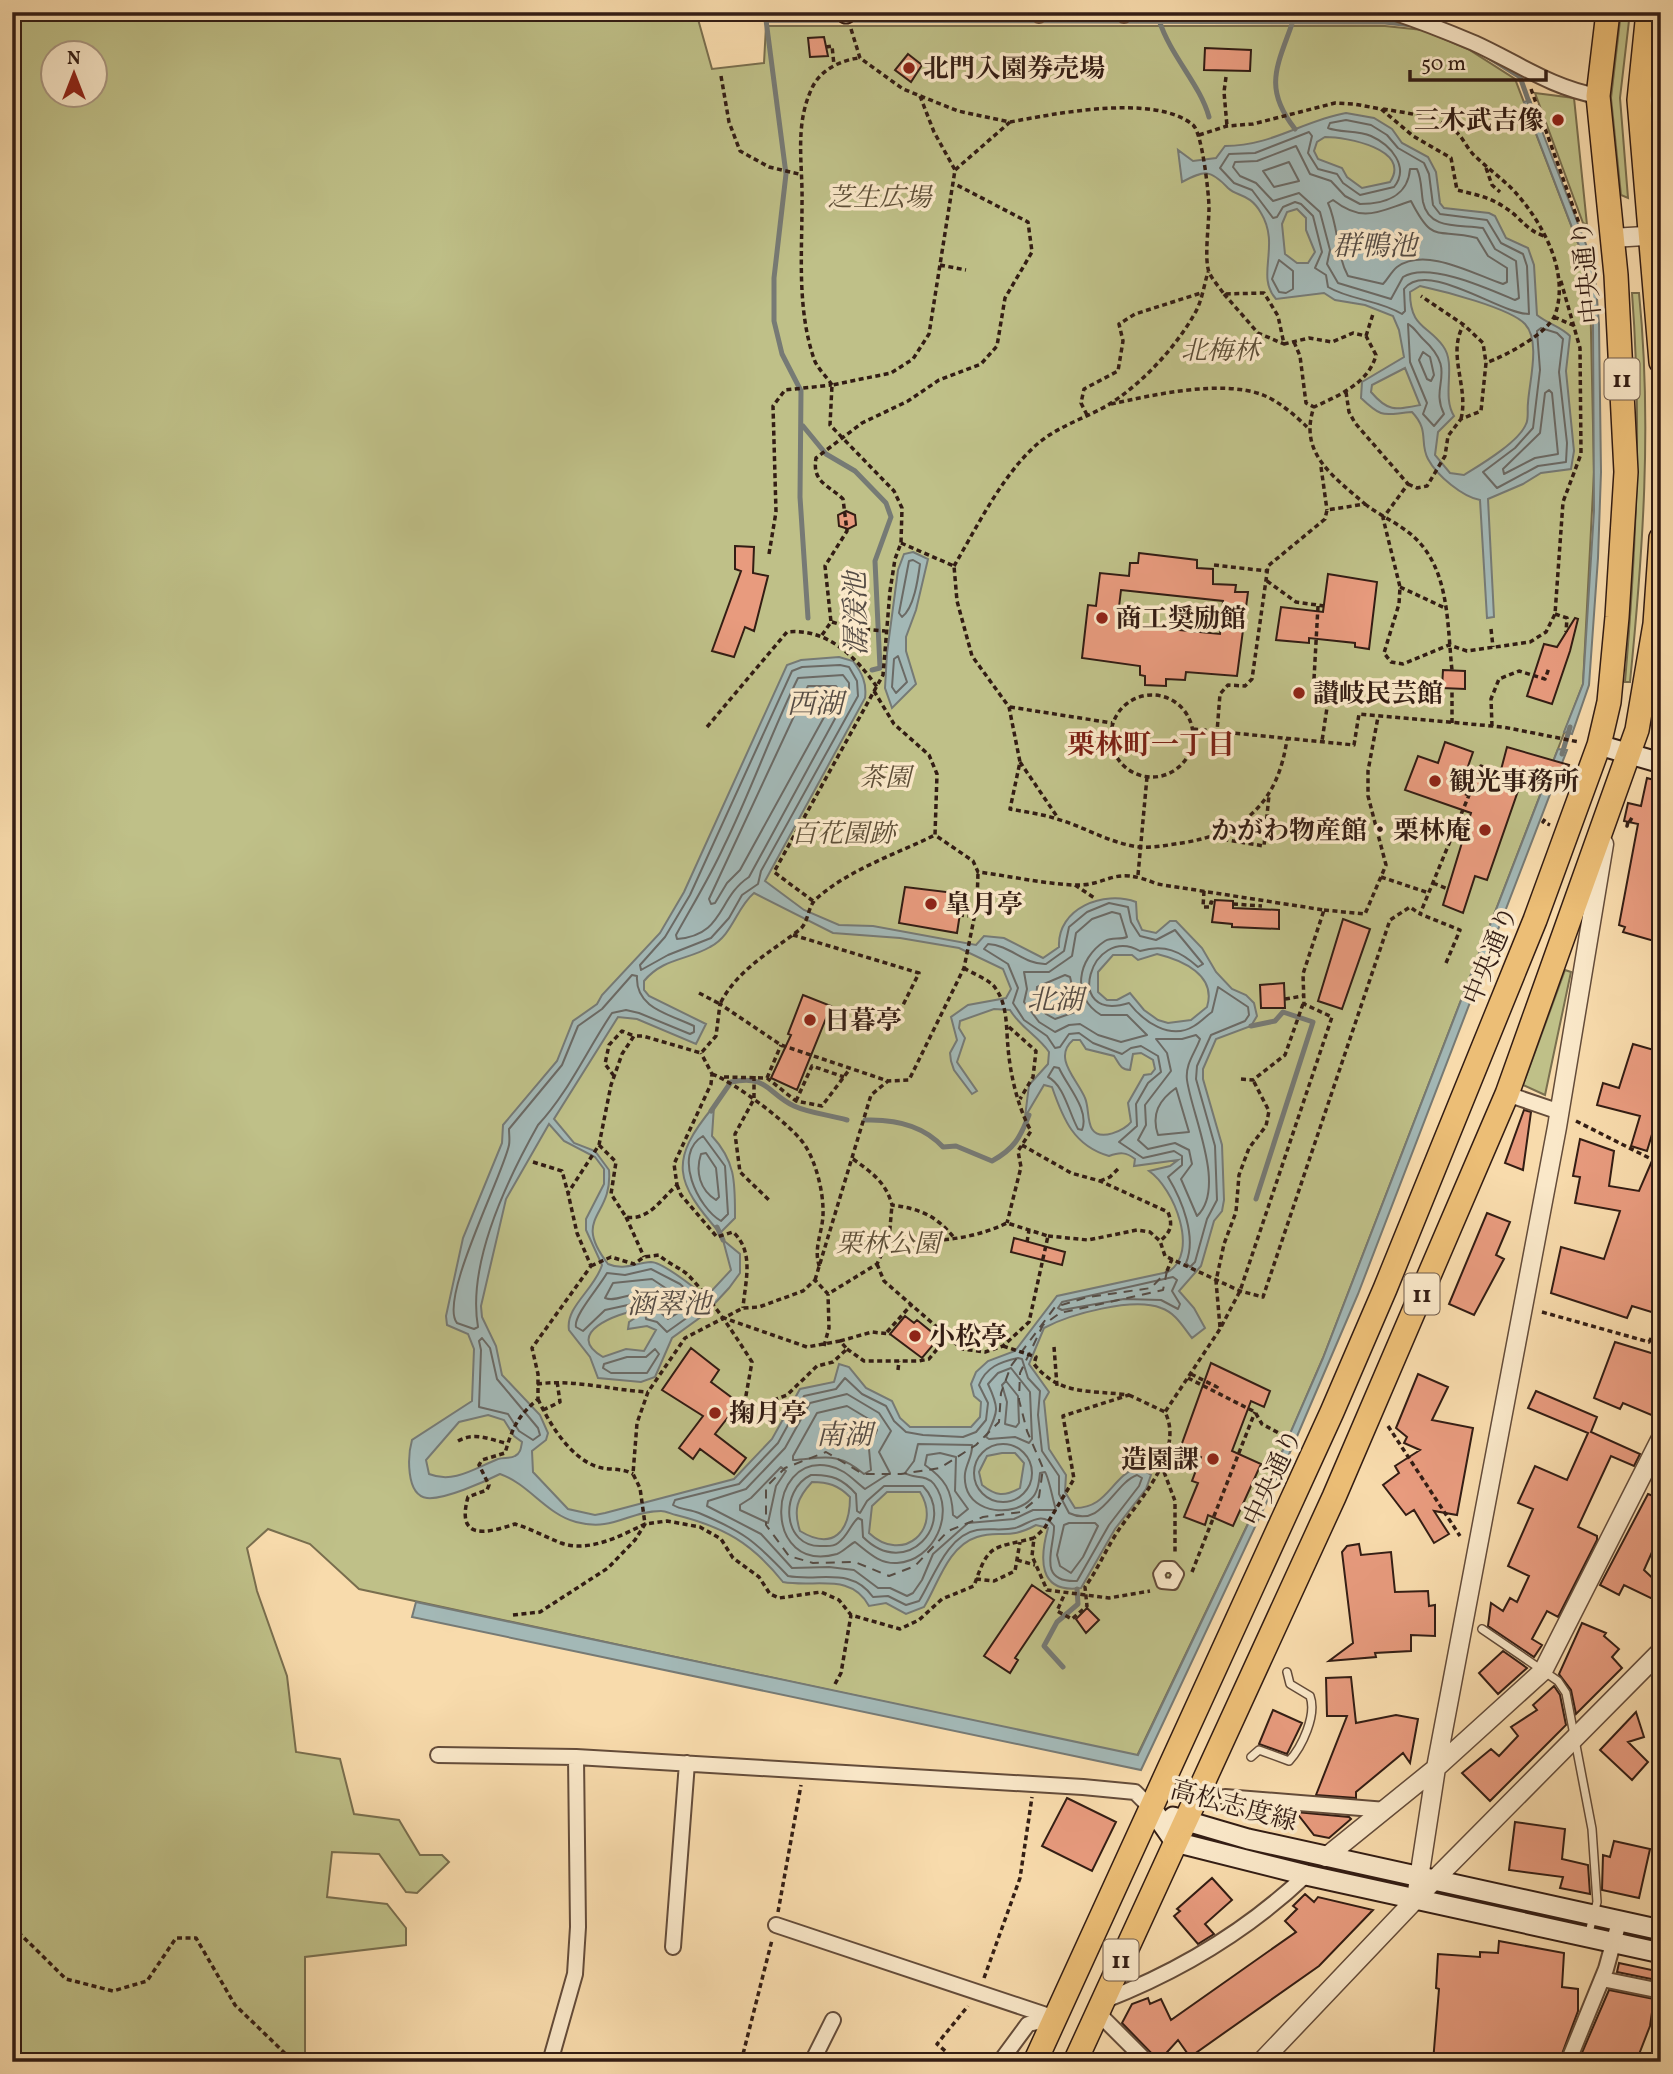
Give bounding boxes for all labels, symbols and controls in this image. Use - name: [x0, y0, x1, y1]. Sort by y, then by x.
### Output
- north arrow: [38, 38, 108, 108]
- scale bar: [1410, 38, 1547, 82]
- text: N: [67, 46, 81, 72]
- text: 50 m: [1421, 50, 1466, 79]
- place label: 北門入園券売場: [923, 52, 1105, 88]
- marker: 北門入園券売場: [901, 60, 917, 76]
- place label: 三木武吉像: [1414, 104, 1544, 140]
- marker: 三木武吉像: [1550, 112, 1566, 128]
- park label: 芝生広場: [827, 181, 933, 217]
- street label: 中央通り: [1565, 218, 1611, 325]
- water label: 群鴨池: [1333, 228, 1420, 267]
- park label: 北梅林: [1181, 334, 1263, 370]
- road number: 11: [1604, 358, 1640, 400]
- water label: 潺湲池: [837, 569, 878, 656]
- place label: 商工奨励館: [1116, 602, 1246, 638]
- marker: 商工奨励館: [1094, 610, 1110, 626]
- place label: 讃岐民芸館: [1313, 677, 1443, 713]
- marker: 讃岐民芸館: [1291, 685, 1307, 701]
- water label: 西湖: [787, 686, 848, 725]
- district label: 栗林町一丁目: [1067, 727, 1235, 766]
- park label: 茶園: [859, 761, 915, 797]
- place label: 観光事務所: [1449, 765, 1579, 801]
- marker: 観光事務所: [1427, 773, 1443, 789]
- place label: かがわ物産館・栗林庵: [1211, 814, 1471, 850]
- park label: 百花園跡: [791, 817, 899, 853]
- marker: かがわ物産館・栗林庵: [1477, 822, 1493, 838]
- place label: 皐月亭: [945, 888, 1023, 924]
- marker: 皐月亭: [923, 896, 939, 912]
- street label: 中央通り: [1456, 901, 1528, 1011]
- water label: 北湖: [1027, 982, 1088, 1021]
- place label: 日暮亭: [824, 1004, 902, 1040]
- marker: 日暮亭: [802, 1012, 818, 1028]
- park label: 栗林公園: [836, 1227, 944, 1263]
- road number: 11: [1404, 1274, 1440, 1314]
- water label: 涵翠池: [627, 1286, 714, 1325]
- place label: 小松亭: [929, 1320, 1007, 1356]
- marker: 小松亭: [907, 1328, 923, 1344]
- place label: 掬月亭: [729, 1397, 807, 1433]
- marker: 掬月亭: [707, 1405, 723, 1421]
- water label: 南湖: [816, 1417, 877, 1456]
- street label: 中央通り: [1236, 1423, 1312, 1533]
- place label: 造園課: [1121, 1443, 1199, 1479]
- marker: 造園課: [1205, 1451, 1221, 1467]
- street label: 高松志度線: [1166, 1773, 1301, 1841]
- road number: 11: [1104, 1940, 1138, 1980]

